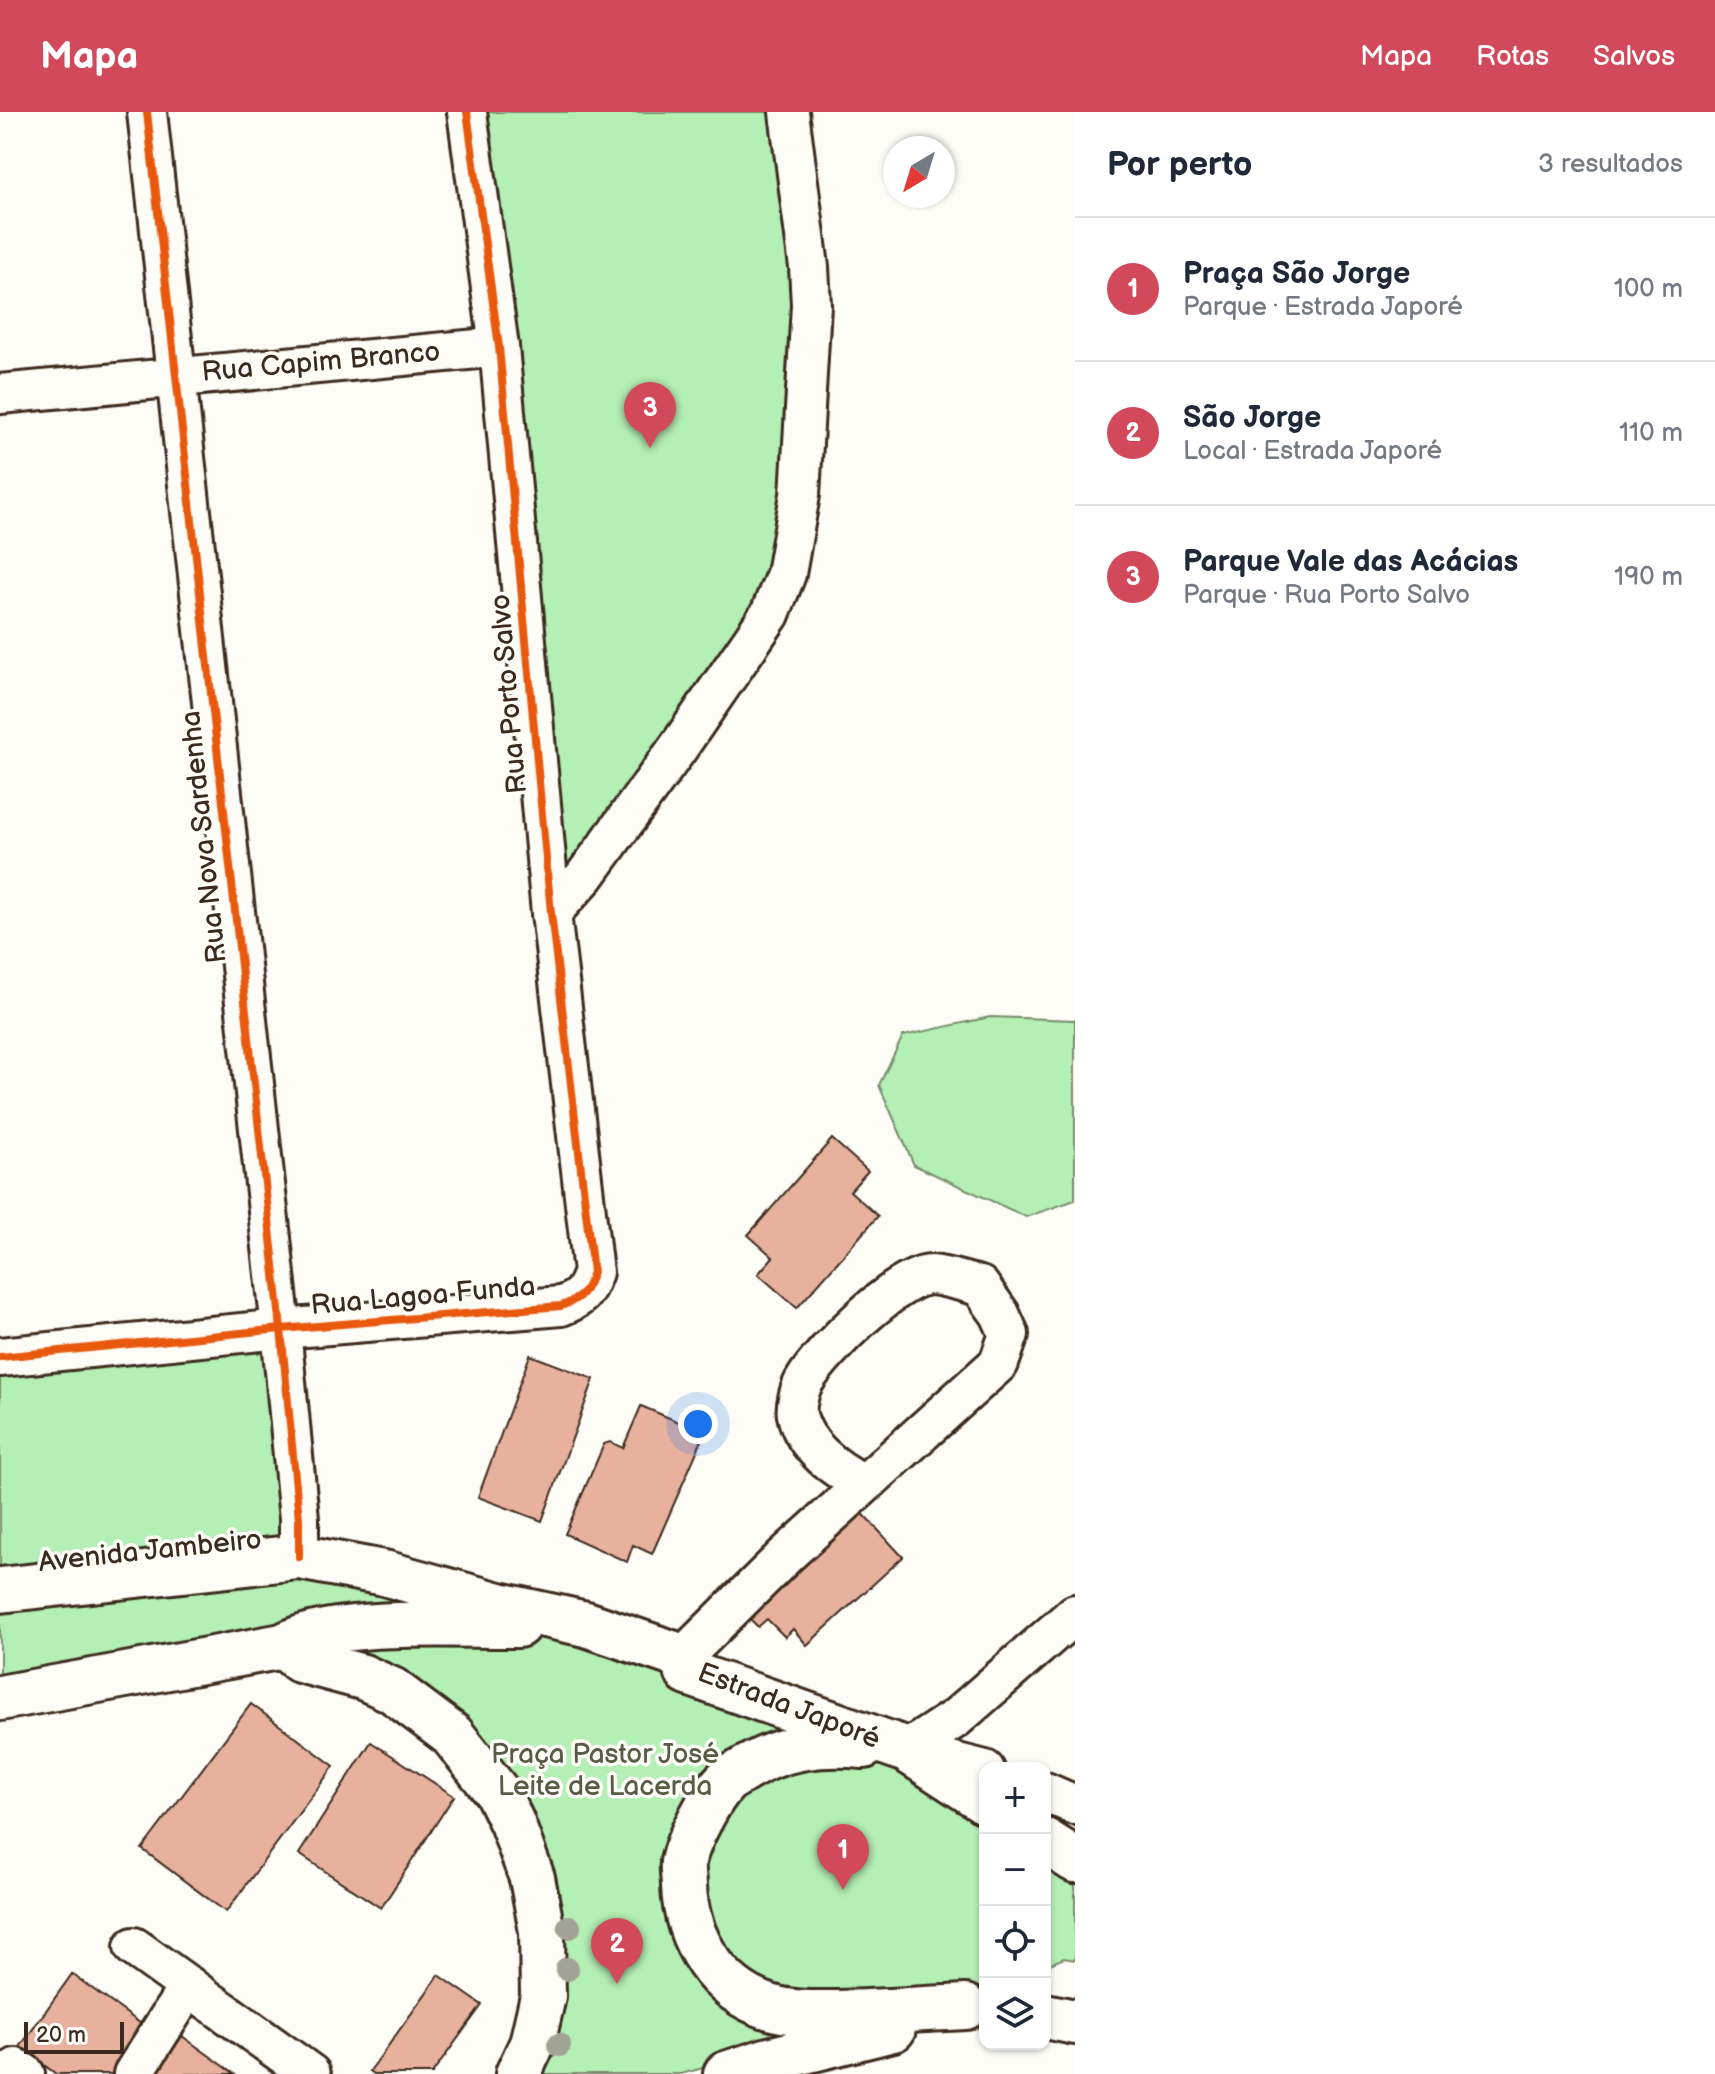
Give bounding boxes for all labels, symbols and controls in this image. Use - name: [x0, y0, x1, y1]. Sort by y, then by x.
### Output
- text: Mapa: [40, 34, 138, 79]
- text: Mapa: [1360, 40, 1432, 73]
- text: Rotas: [1476, 40, 1549, 73]
- text: Salvos: [1593, 40, 1675, 73]
- north arrow: [883, 136, 955, 208]
- text: Por perto: [1107, 144, 1252, 185]
- text: 3 resultados: [1538, 149, 1683, 180]
- text: Praça São Jorge: [1183, 256, 1410, 292]
- text: 1: [1128, 274, 1138, 305]
- text: 100 m: [1614, 274, 1683, 305]
- text: Parque · Estrada Japoré: [1183, 292, 1463, 323]
- street label: Rua Capim Branco: [200, 335, 442, 389]
- pin: 3: [624, 382, 676, 448]
- text: São Jorge: [1183, 400, 1321, 436]
- text: 2: [1125, 418, 1141, 449]
- text: 110 m: [1619, 418, 1683, 449]
- text: Local · Estrada Japoré: [1183, 436, 1442, 467]
- text: Parque Vale das Acácias: [1183, 544, 1518, 580]
- text: 3: [1125, 562, 1141, 593]
- text: 190 m: [1614, 562, 1683, 593]
- text: Parque · Rua Porto Salvo: [1183, 580, 1470, 611]
- street label: Rua Porto Salvo: [484, 593, 534, 795]
- street label: Rua Nova Sardenha: [174, 709, 234, 965]
- street label: Rua Lagoa Funda: [309, 1270, 537, 1322]
- your location: [678, 1404, 718, 1444]
- street label: Avenida Jambeiro: [37, 1523, 263, 1579]
- street label: Estrada Japoré: [693, 1656, 885, 1756]
- park label: Praça Pastor José Leite de Lacerda: [491, 1738, 719, 1803]
- map controls: [979, 1762, 1051, 2050]
- button: +: [979, 1762, 1051, 1834]
- pin: 1: [817, 1824, 869, 1890]
- button: −: [979, 1834, 1051, 1906]
- button: locate: [979, 1906, 1051, 1978]
- pin: 2: [591, 1918, 643, 1984]
- button: layers: [979, 1978, 1051, 2050]
- scale bar: [24, 2018, 124, 2054]
- text: 20 m: [36, 2022, 86, 2049]

